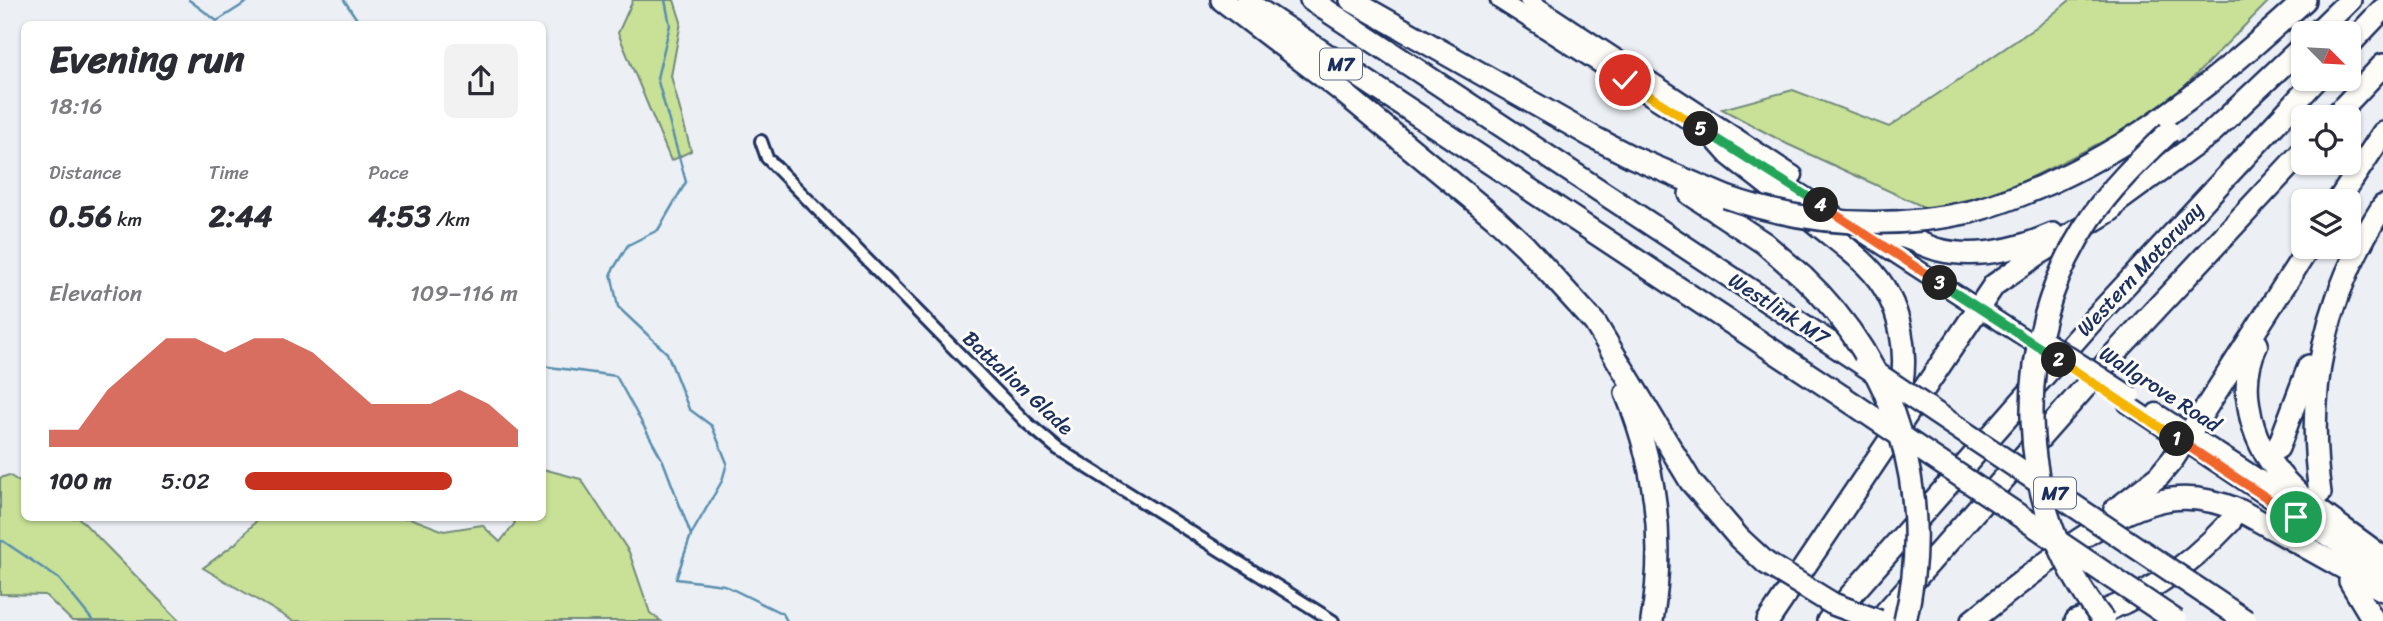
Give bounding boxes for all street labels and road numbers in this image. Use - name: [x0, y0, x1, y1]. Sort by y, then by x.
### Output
- road number: M7: [1320, 48, 1362, 80]
- street label: Western Motorway: [2067, 192, 2213, 346]
- street label: Westlink M7: [1721, 262, 1839, 357]
- street label: Battalion Glade: [953, 321, 1083, 445]
- street label: Wallgrove Road: [2091, 335, 2230, 444]
- road number: M7: [2034, 478, 2076, 508]

